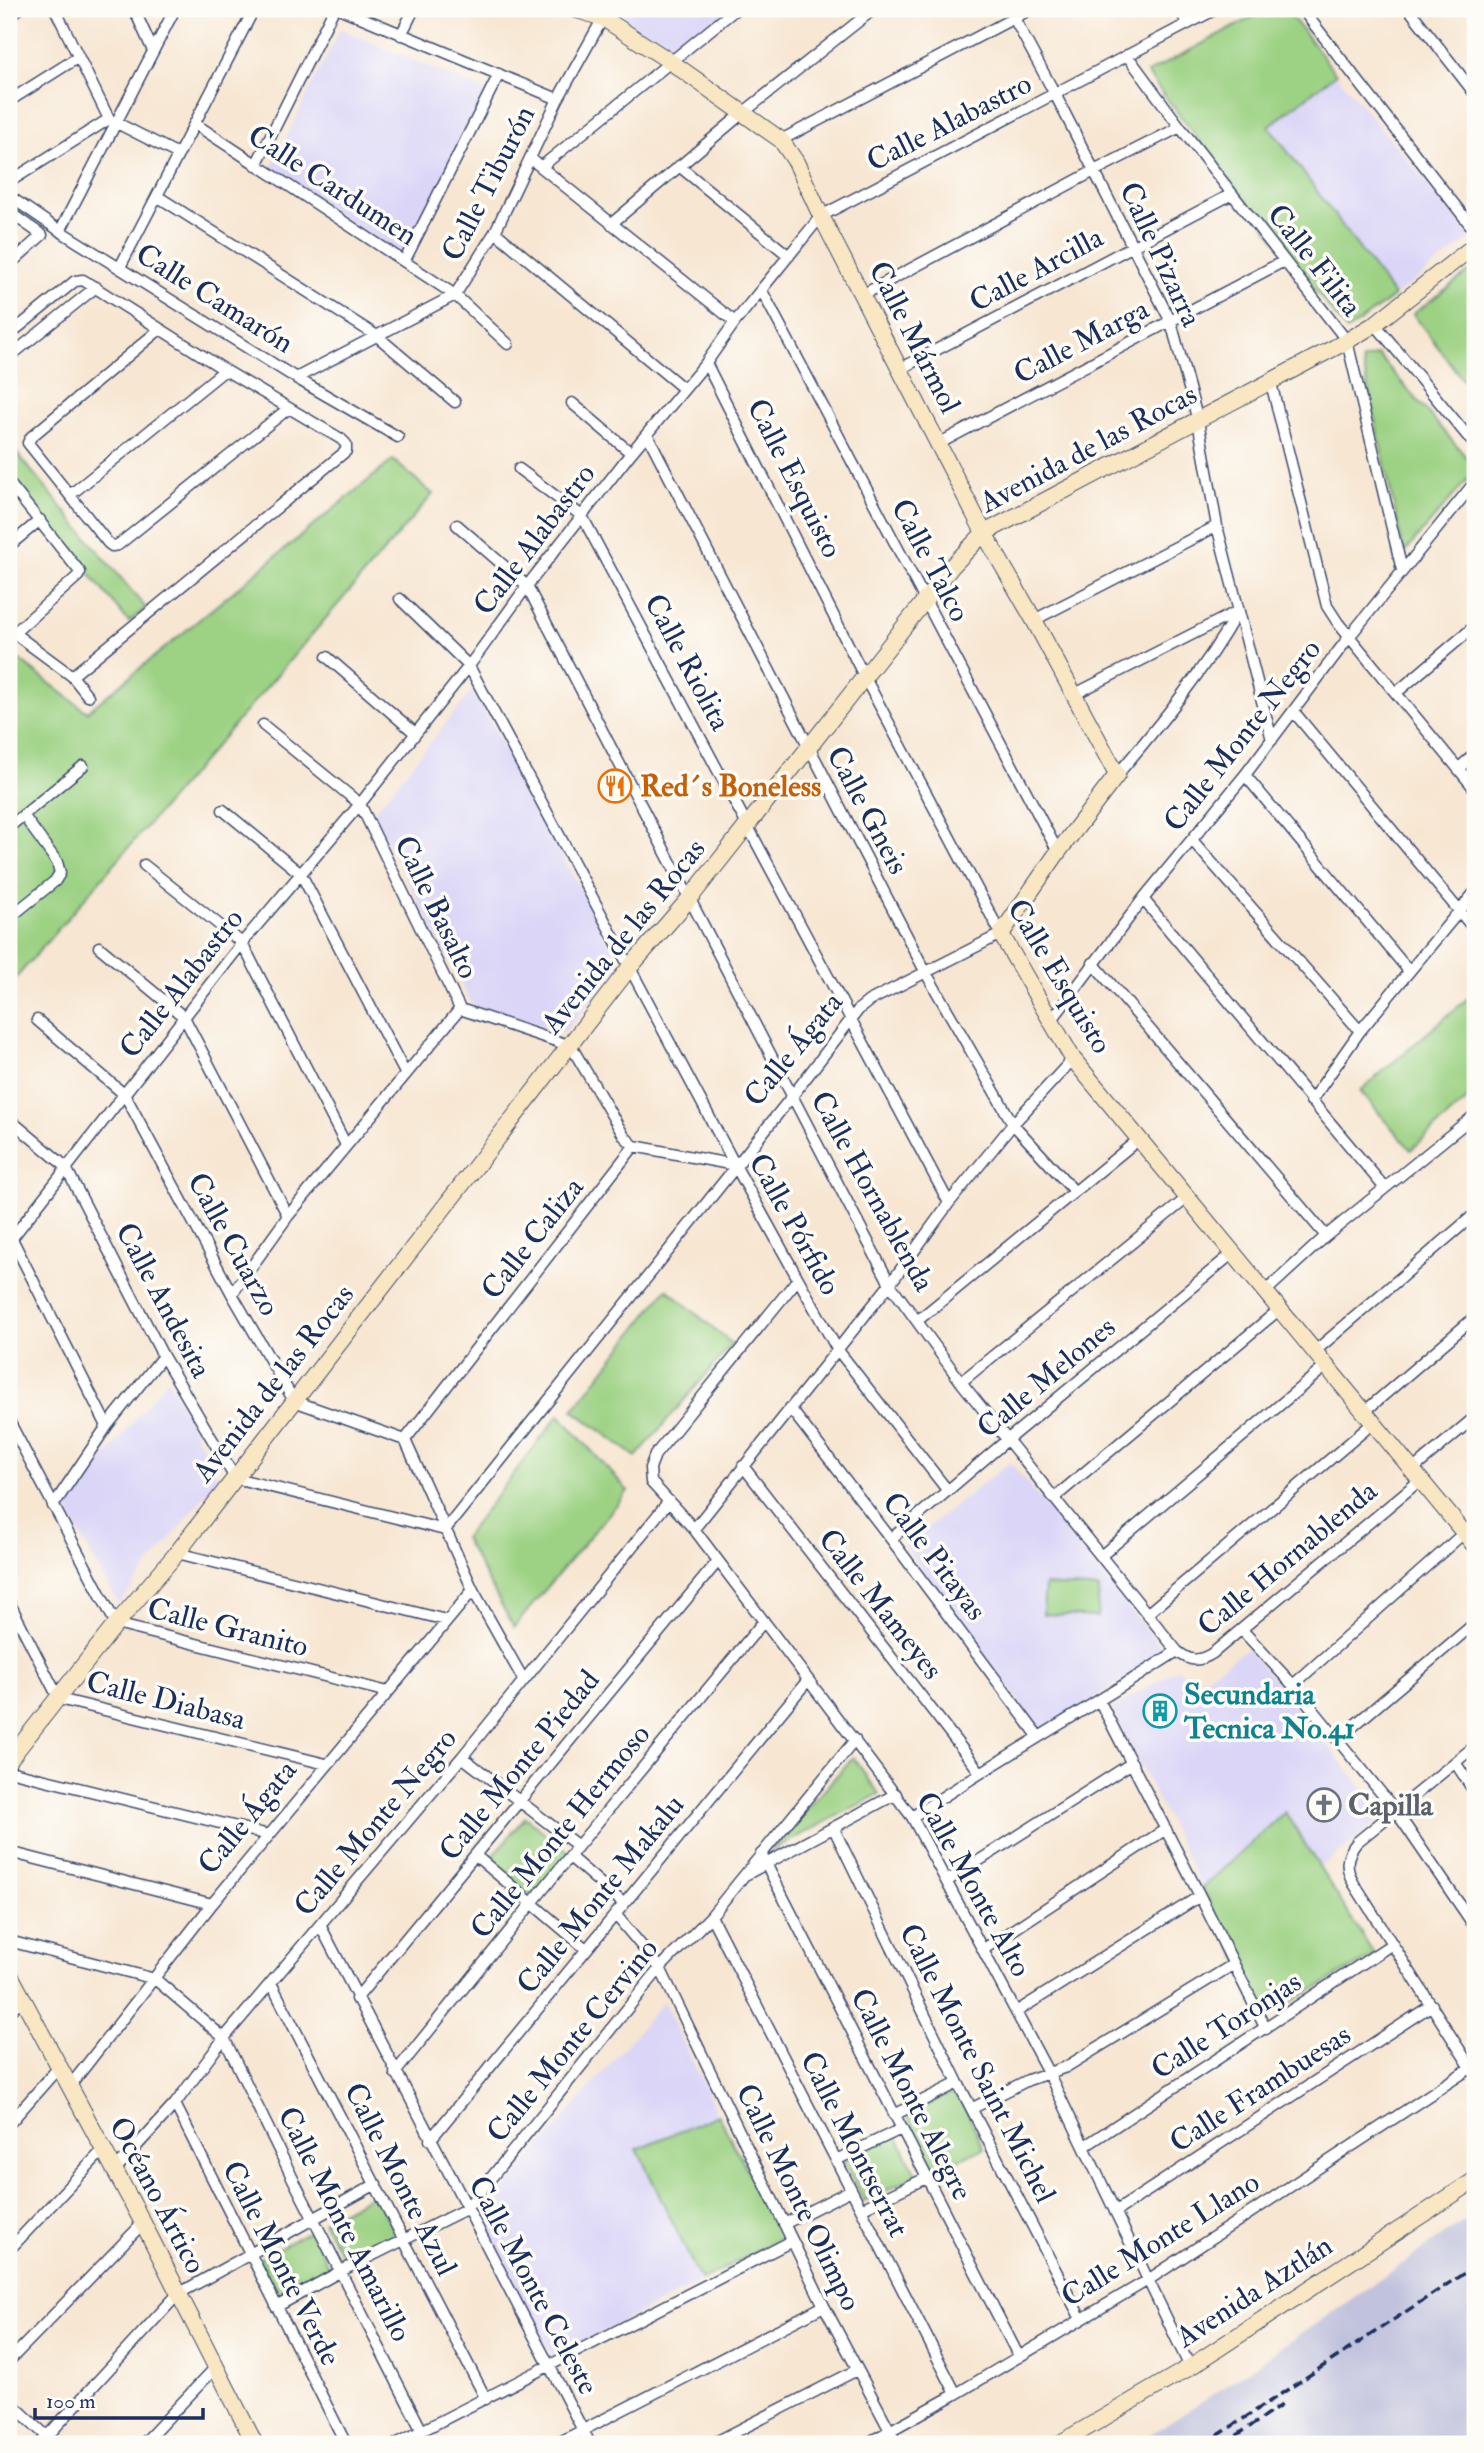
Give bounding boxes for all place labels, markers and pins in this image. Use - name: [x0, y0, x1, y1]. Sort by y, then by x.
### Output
- restaurant icon: Red´s Boneless: [596, 767, 634, 805]
- place label: Red´s Boneless: [640, 768, 821, 805]
- place label: Secundaria Tecnica No.41: [1183, 1676, 1355, 1747]
- building icon: Secundaria Tecnica No.41: [1141, 1692, 1179, 1730]
- church icon: Capilla: [1305, 1786, 1343, 1824]
- place label: Capilla: [1348, 1787, 1435, 1824]

